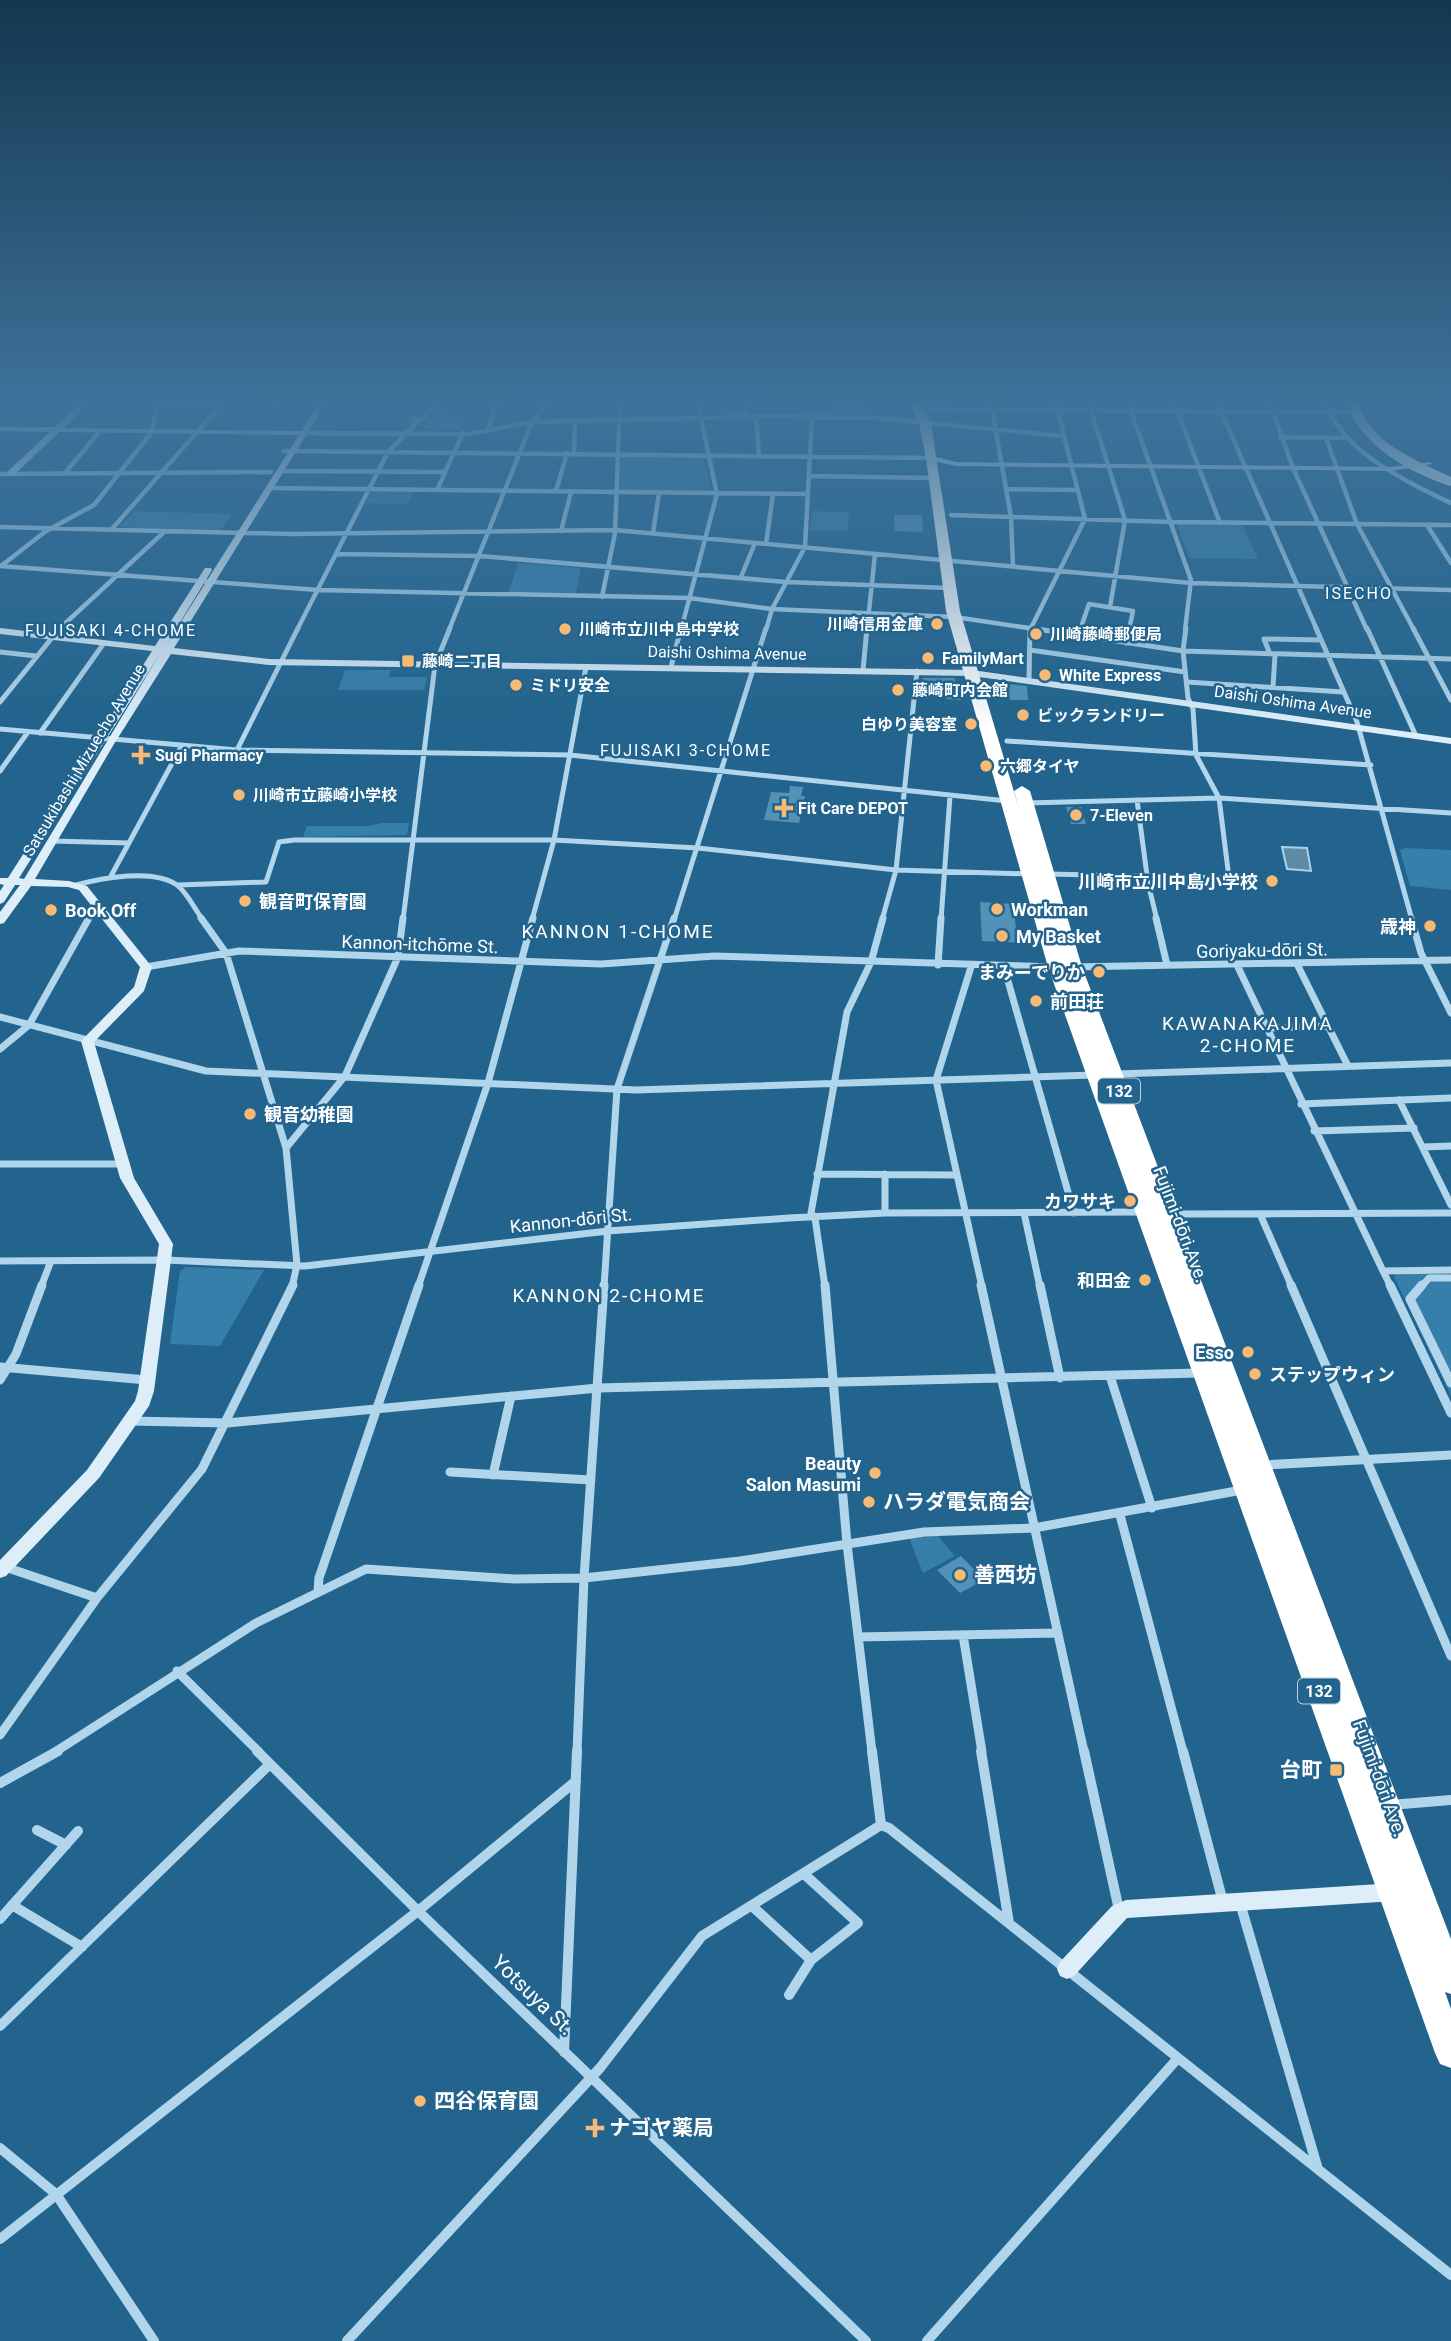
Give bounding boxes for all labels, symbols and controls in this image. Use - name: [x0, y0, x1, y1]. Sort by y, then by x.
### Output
- district label: ISECHO: [1325, 584, 1393, 603]
- place label: 川崎信用金庫: [827, 615, 923, 634]
- marker: 川崎信用金庫: [929, 616, 945, 632]
- place label: 川崎市立川中島中学校: [579, 620, 739, 639]
- district label: FUJISAKI 4-CHOME: [25, 621, 197, 640]
- marker: 川崎市立川中島中学校: [557, 621, 573, 637]
- place label: 川崎藤崎郵便局: [1050, 625, 1162, 644]
- marker: 川崎藤崎郵便局: [1028, 626, 1044, 642]
- street label: Daishi Oshima Avenue: [647, 642, 807, 664]
- place label: FamilyMart: [942, 649, 1024, 668]
- marker: FamilyMart: [920, 650, 936, 666]
- place label: 藤崎二丁目: [422, 652, 502, 671]
- marker: 藤崎二丁目: [400, 653, 416, 669]
- street label: Satsukibashi Mizuecho Avenue: [19, 660, 149, 860]
- place label: White Express: [1059, 666, 1161, 685]
- marker: White Express: [1037, 667, 1053, 683]
- place label: ミドリ安全: [530, 676, 610, 695]
- marker: ミドリ安全: [508, 677, 524, 693]
- place label: 藤崎町内会館: [912, 681, 1008, 700]
- marker: 藤崎町内会館: [890, 682, 906, 698]
- street label: Daishi Oshima Avenue: [1213, 682, 1373, 722]
- place label: ビックランドリー: [1037, 706, 1165, 725]
- marker: ビックランドリー: [1015, 707, 1031, 723]
- place label: 白ゆり美容室: [861, 715, 957, 734]
- marker: 白ゆり美容室: [963, 716, 979, 732]
- district label: FUJISAKI 3-CHOME: [600, 741, 772, 760]
- place label: Sugi Pharmacy: [155, 746, 265, 765]
- marker: Sugi Pharmacy: [133, 747, 149, 763]
- place label: 六郷タイヤ: [1000, 757, 1080, 776]
- marker: 六郷タイヤ: [978, 758, 994, 774]
- place label: 川崎市立藤崎小学校: [253, 786, 397, 805]
- marker: 川崎市立藤崎小学校: [231, 787, 247, 803]
- place label: Fit Care DEPOT: [798, 799, 908, 818]
- marker: Fit Care DEPOT: [776, 800, 792, 816]
- place label: 7-Eleven: [1090, 806, 1153, 825]
- marker: 7-Eleven: [1068, 807, 1084, 823]
- place label: 川崎市立川中島小学校: [1078, 871, 1258, 892]
- marker: 川崎市立川中島小学校: [1264, 873, 1280, 889]
- place label: 観音町保育園: [259, 891, 367, 912]
- marker: 観音町保育園: [237, 893, 253, 909]
- place label: Workman: [1011, 899, 1088, 920]
- place label: Book Off: [65, 900, 137, 921]
- marker: Workman: [989, 901, 1005, 917]
- marker: Book Off: [43, 902, 59, 918]
- place label: 歳神: [1380, 916, 1416, 937]
- marker: 歳神: [1422, 918, 1438, 934]
- district label: KANNON 1-CHOME: [521, 920, 715, 943]
- place label: My Basket: [1016, 926, 1101, 947]
- marker: My Basket: [994, 928, 1010, 944]
- street label: Kannon-itchōme St.: [341, 931, 499, 957]
- street label: Goriyaku-dōri St.: [1196, 938, 1328, 962]
- place label: まみーでりか: [978, 962, 1085, 983]
- marker: まみーでりか: [1091, 964, 1107, 980]
- place label: 前田荘: [1050, 991, 1104, 1012]
- marker: 前田荘: [1028, 993, 1044, 1009]
- district label: KAWANAKAJIMA 2-CHOME: [1162, 1012, 1334, 1057]
- road number: 132: [1098, 1078, 1140, 1104]
- place label: 観音幼稚園: [264, 1104, 354, 1125]
- marker: 観音幼稚園: [242, 1106, 258, 1122]
- street label: Fujimi-dōri Ave.: [1149, 1163, 1213, 1285]
- place label: カワサキ: [1044, 1191, 1116, 1212]
- marker: カワサキ: [1122, 1193, 1138, 1209]
- street label: Kannon-dōri St.: [509, 1203, 633, 1237]
- place label: 和田金: [1077, 1270, 1131, 1291]
- marker: 和田金: [1137, 1272, 1153, 1288]
- district label: KANNON 2-CHOME: [512, 1284, 706, 1307]
- place label: Esso: [1195, 1342, 1234, 1363]
- marker: Esso: [1240, 1344, 1256, 1360]
- place label: ステップウィン: [1269, 1364, 1395, 1385]
- marker: ステップウィン: [1247, 1366, 1263, 1382]
- place label: Beauty Salon Masumi: [746, 1453, 862, 1495]
- marker: Beauty Salon Masumi: [867, 1465, 883, 1481]
- place label: ハラダ電気商会: [883, 1490, 1030, 1514]
- marker: ハラダ電気商会: [861, 1494, 877, 1510]
- place label: 善西坊: [974, 1563, 1037, 1587]
- marker: 善西坊: [952, 1567, 968, 1583]
- road number: 132: [1298, 1679, 1340, 1704]
- street label: Fujimi-dōri Ave.: [1349, 1717, 1411, 1839]
- place label: 台町: [1280, 1758, 1322, 1782]
- marker: 台町: [1328, 1762, 1344, 1778]
- street label: Yotsuya St.: [487, 1950, 579, 2040]
- place label: 四谷保育園: [434, 2089, 539, 2113]
- marker: 四谷保育園: [412, 2093, 428, 2109]
- place label: ナゴヤ薬局: [609, 2116, 714, 2140]
- marker: ナゴヤ薬局: [587, 2120, 603, 2136]

